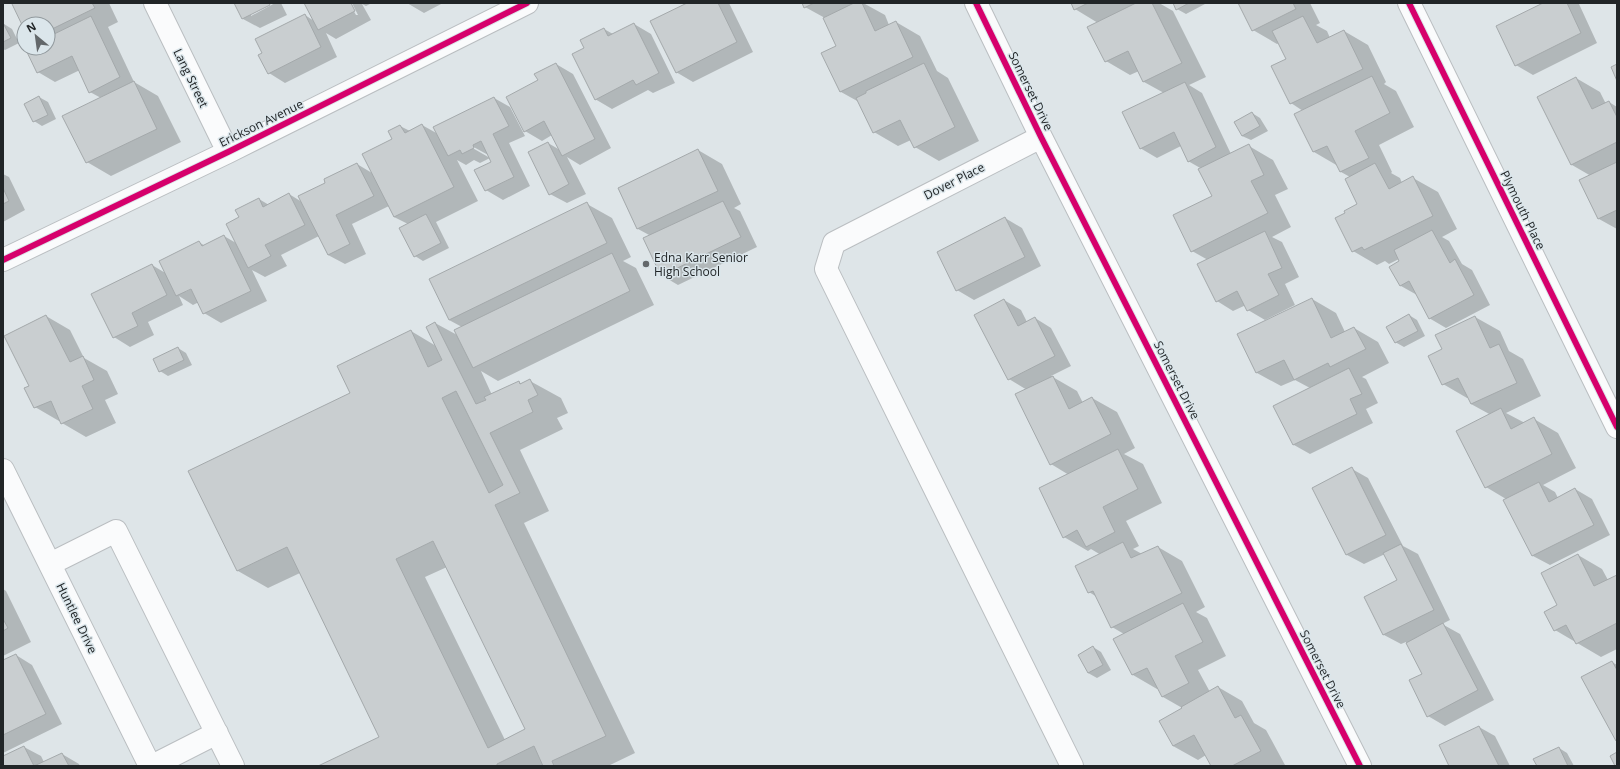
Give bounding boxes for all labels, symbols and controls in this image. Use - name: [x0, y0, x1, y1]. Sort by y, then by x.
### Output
- north arrow: [16, 16, 56, 56]
- text: N: [23, 18, 38, 36]
- street label: Lang Street: [169, 46, 213, 110]
- street label: Somerset Drive: [1005, 49, 1058, 134]
- street label: Erickson Avenue: [216, 95, 306, 151]
- street label: Dover Place: [921, 158, 988, 204]
- street label: Plymouth Place: [1496, 168, 1550, 253]
- place label: Edna Karr Senior High School: [654, 249, 748, 280]
- marker: Edna Karr Senior High School: [641, 259, 651, 269]
- street label: Somerset Drive: [1150, 338, 1204, 422]
- street label: Huntlee Drive: [53, 580, 102, 656]
- street label: Somerset Drive: [1296, 627, 1350, 711]

